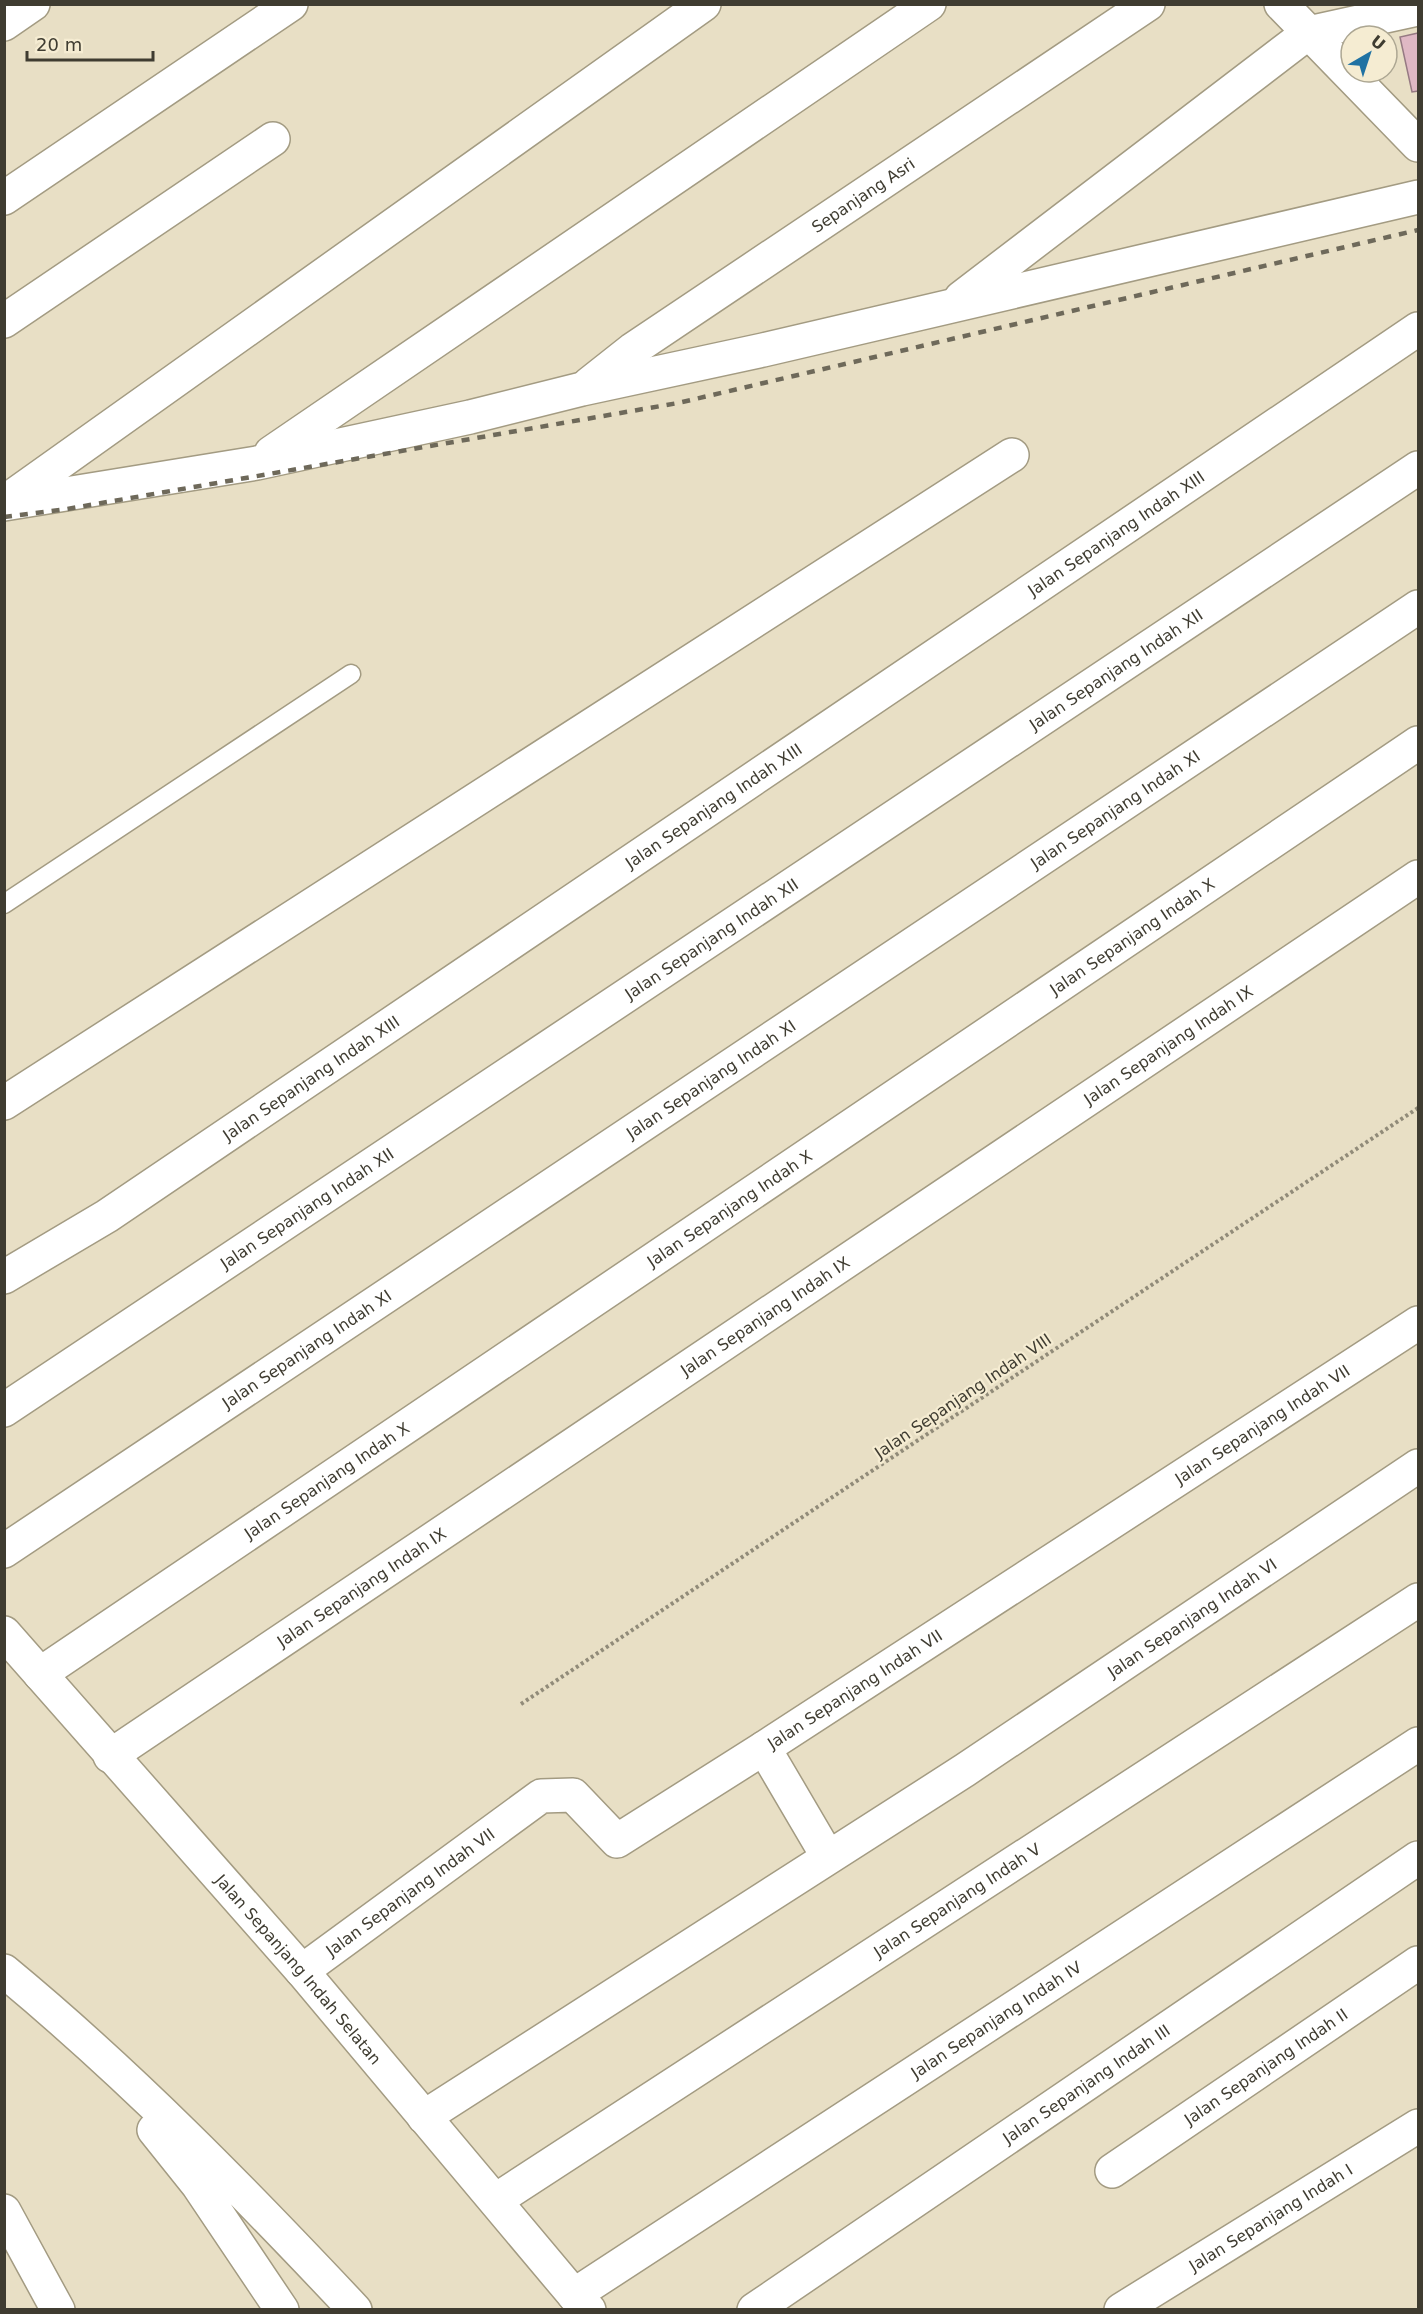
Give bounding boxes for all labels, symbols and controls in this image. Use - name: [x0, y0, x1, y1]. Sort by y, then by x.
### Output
- scale bar: [27, 24, 153, 62]
- north arrow: [1339, 24, 1399, 84]
- text: U: [1367, 31, 1389, 54]
- text: 20 m: [36, 34, 82, 55]
- street label: Sepanjang Asri: [808, 154, 918, 236]
- street label: Jalan Sepanjang Indah XIII: [1023, 467, 1208, 600]
- street label: Jalan Sepanjang Indah XII: [1025, 605, 1206, 734]
- street label: Jalan Sepanjang Indah XIII: [621, 739, 805, 873]
- street label: Jalan Sepanjang Indah XI: [1026, 746, 1203, 873]
- street label: Jalan Sepanjang Indah XII: [620, 874, 802, 1004]
- street label: Jalan Sepanjang Indah X: [1045, 874, 1218, 999]
- street label: Jalan Sepanjang Indah IX: [1079, 981, 1256, 1109]
- street label: Jalan Sepanjang Indah XIII: [218, 1012, 403, 1145]
- street label: Jalan Sepanjang Indah XI: [622, 1016, 799, 1143]
- street label: Jalan Sepanjang Indah XII: [216, 1144, 397, 1273]
- street label: Jalan Sepanjang Indah X: [643, 1146, 815, 1271]
- street label: Jalan Sepanjang Indah IX: [676, 1252, 853, 1380]
- street label: Jalan Sepanjang Indah XI: [218, 1286, 395, 1413]
- street label: Jalan Sepanjang Indah VIII: [870, 1330, 1055, 1463]
- street label: Jalan Sepanjang Indah VII: [1171, 1361, 1353, 1488]
- street label: Jalan Sepanjang Indah X: [240, 1418, 413, 1543]
- street label: Jalan Sepanjang Indah IX: [273, 1523, 450, 1651]
- street label: Jalan Sepanjang Indah VI: [1103, 1554, 1280, 1682]
- street label: Jalan Sepanjang Indah VII: [763, 1625, 946, 1753]
- street label: Jalan Sepanjang Indah VII: [321, 1824, 498, 1960]
- street label: Jalan Sepanjang Indah V: [869, 1839, 1044, 1962]
- street label: Jalan Sepanjang Indah Selatan: [211, 1870, 386, 2068]
- street label: Jalan Sepanjang Indah IV: [906, 1957, 1085, 2083]
- street label: Jalan Sepanjang Indah II: [1180, 2004, 1351, 2129]
- street label: Jalan Sepanjang Indah III: [998, 2020, 1174, 2148]
- street label: Jalan Sepanjang Indah I: [1185, 2160, 1356, 2276]

